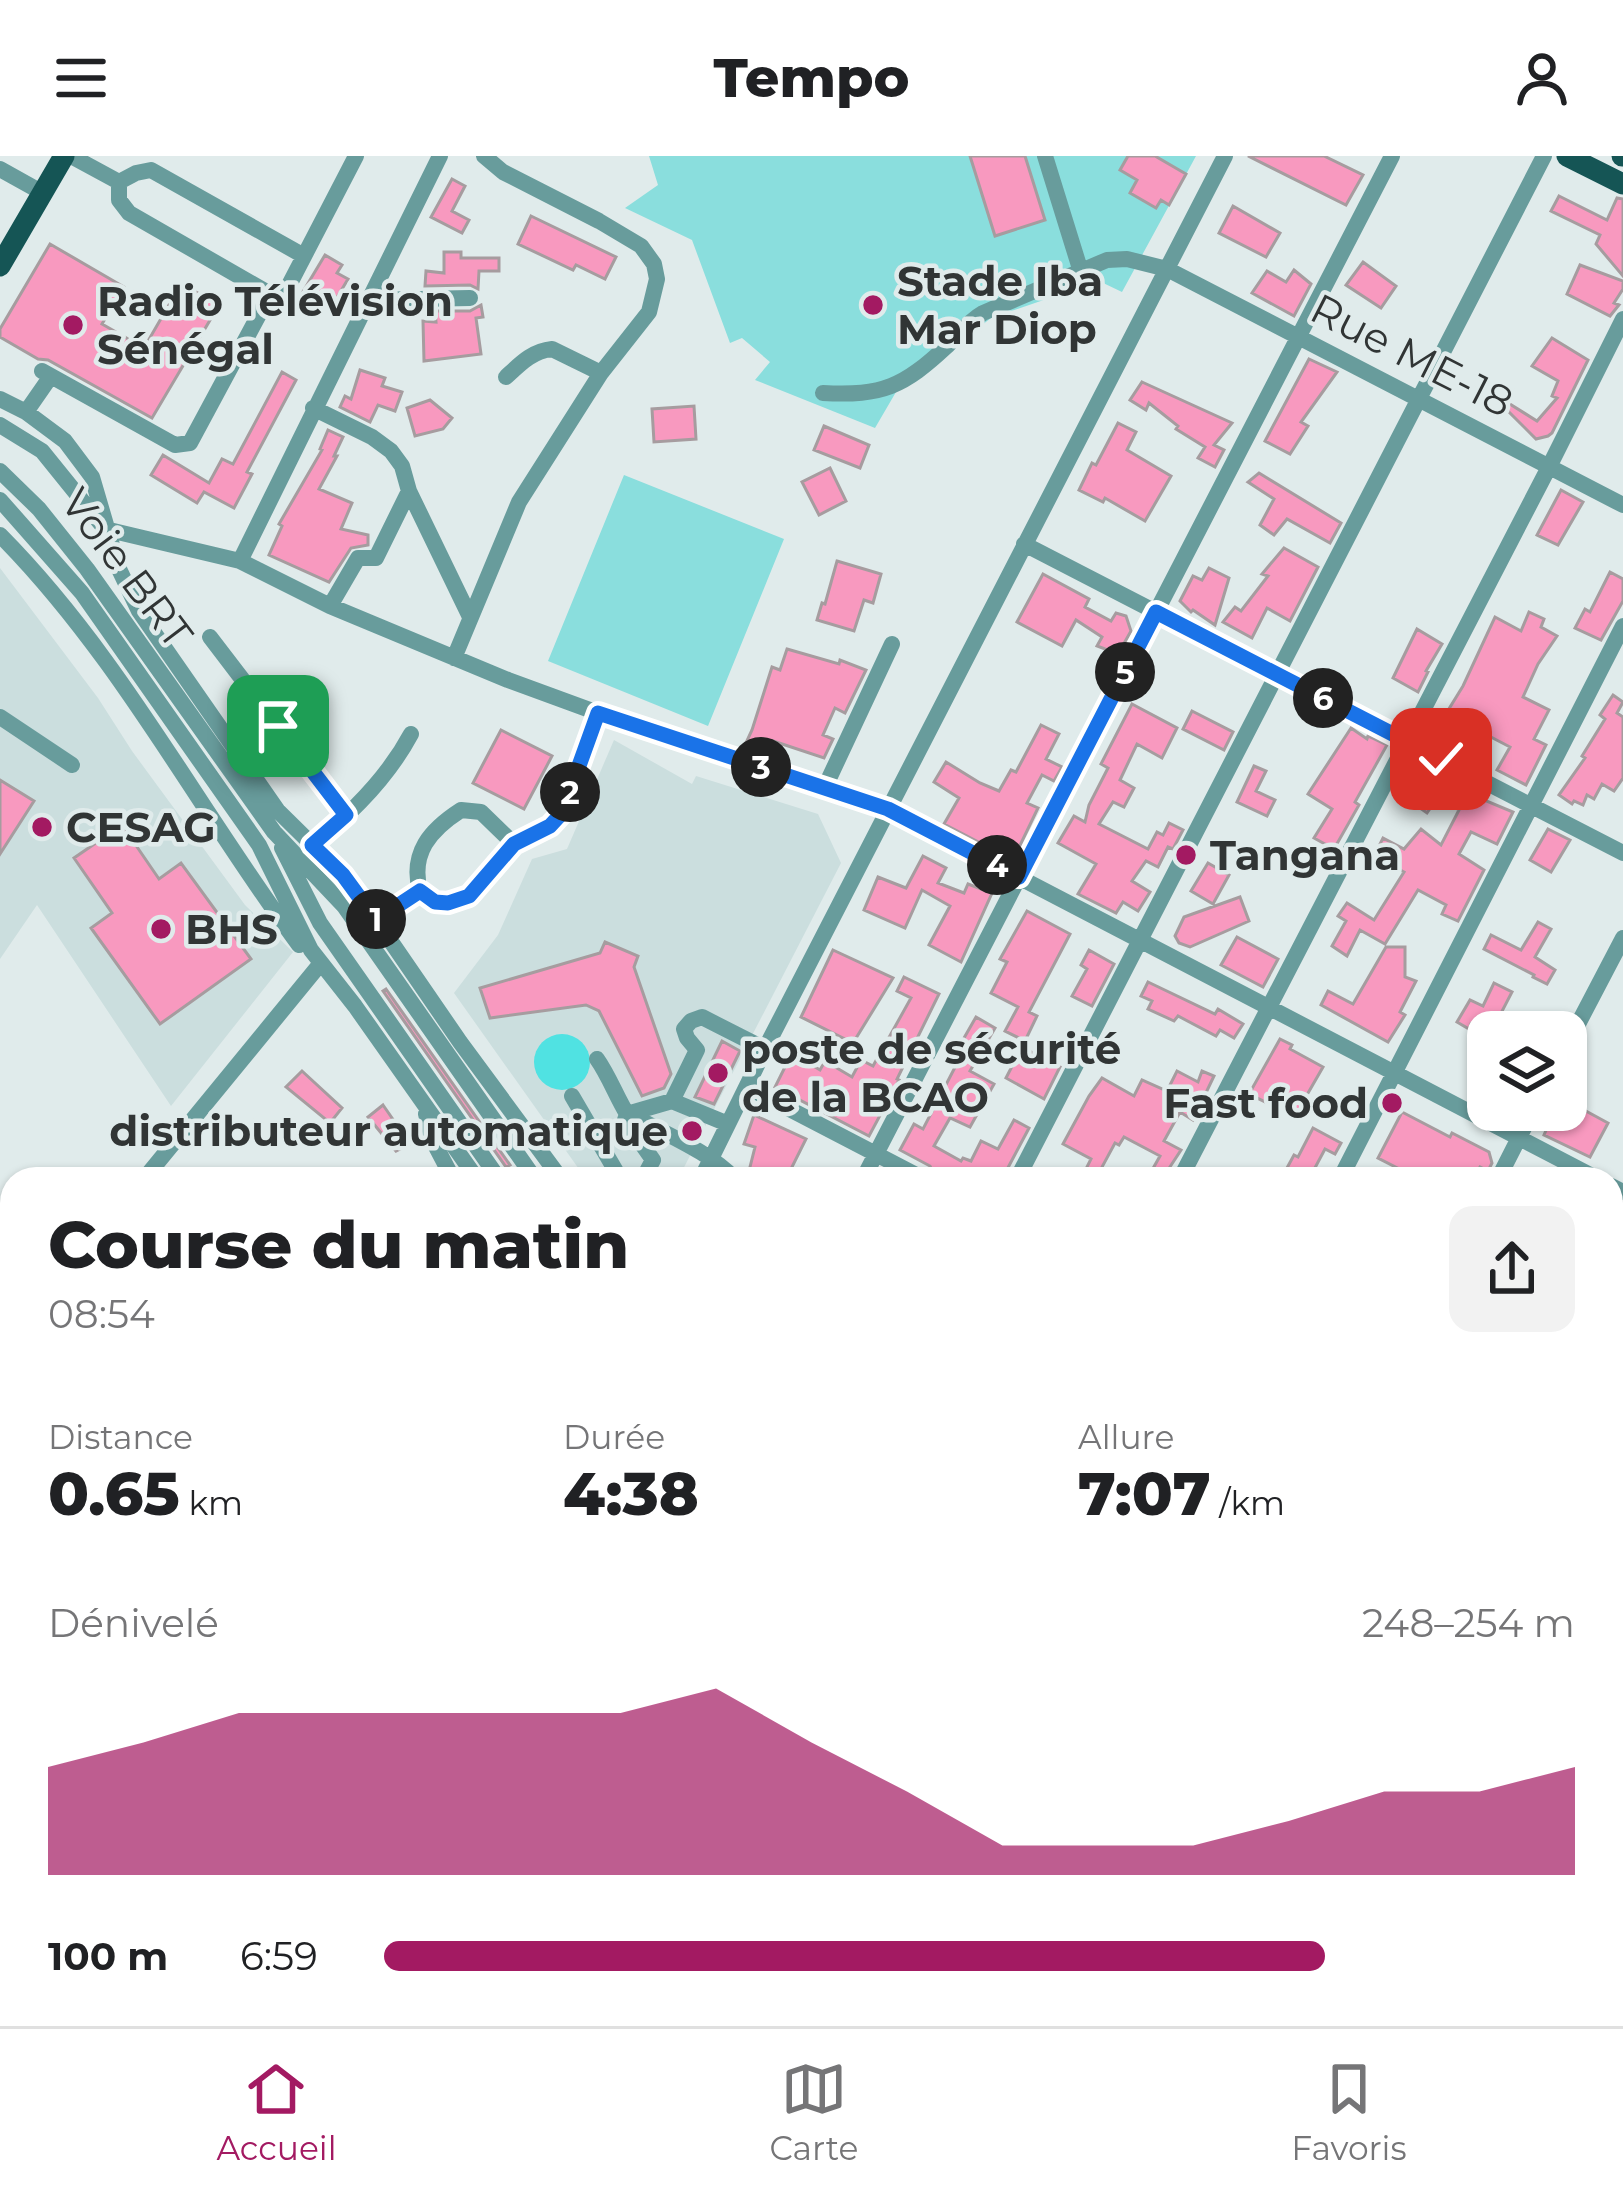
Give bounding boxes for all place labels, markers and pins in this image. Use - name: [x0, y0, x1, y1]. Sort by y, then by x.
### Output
- place label: Stade Iba Mar Diop: [897, 255, 1103, 355]
- place label: Radio Télévision Sénégal: [97, 275, 453, 375]
- marker: Stade Iba Mar Diop: [860, 292, 886, 318]
- marker: Radio Télévision Sénégal: [60, 312, 86, 338]
- pin: 5: [1095, 642, 1155, 702]
- pin: 6: [1293, 668, 1353, 728]
- pin: [227, 675, 329, 777]
- pin: [1390, 708, 1492, 810]
- pin: 3: [731, 737, 791, 797]
- pin: 2: [540, 762, 600, 822]
- place label: CESAG: [66, 801, 216, 853]
- marker: CESAG: [29, 814, 55, 840]
- place label: Tangana: [1210, 829, 1400, 881]
- pin: 4: [967, 835, 1027, 895]
- marker: Tangana: [1173, 842, 1199, 868]
- pin: 1: [346, 889, 406, 949]
- place label: BHS: [185, 903, 278, 955]
- marker: BHS: [148, 916, 174, 942]
- place label: poste de sécurité de la BCAO: [742, 1023, 1121, 1123]
- marker: poste de sécurité de la BCAO: [705, 1060, 731, 1086]
- place label: Fast food: [1163, 1077, 1368, 1129]
- marker: Fast food: [1379, 1090, 1405, 1116]
- place label: distributeur automatique: [109, 1105, 668, 1157]
- marker: distributeur automatique: [679, 1118, 705, 1144]

